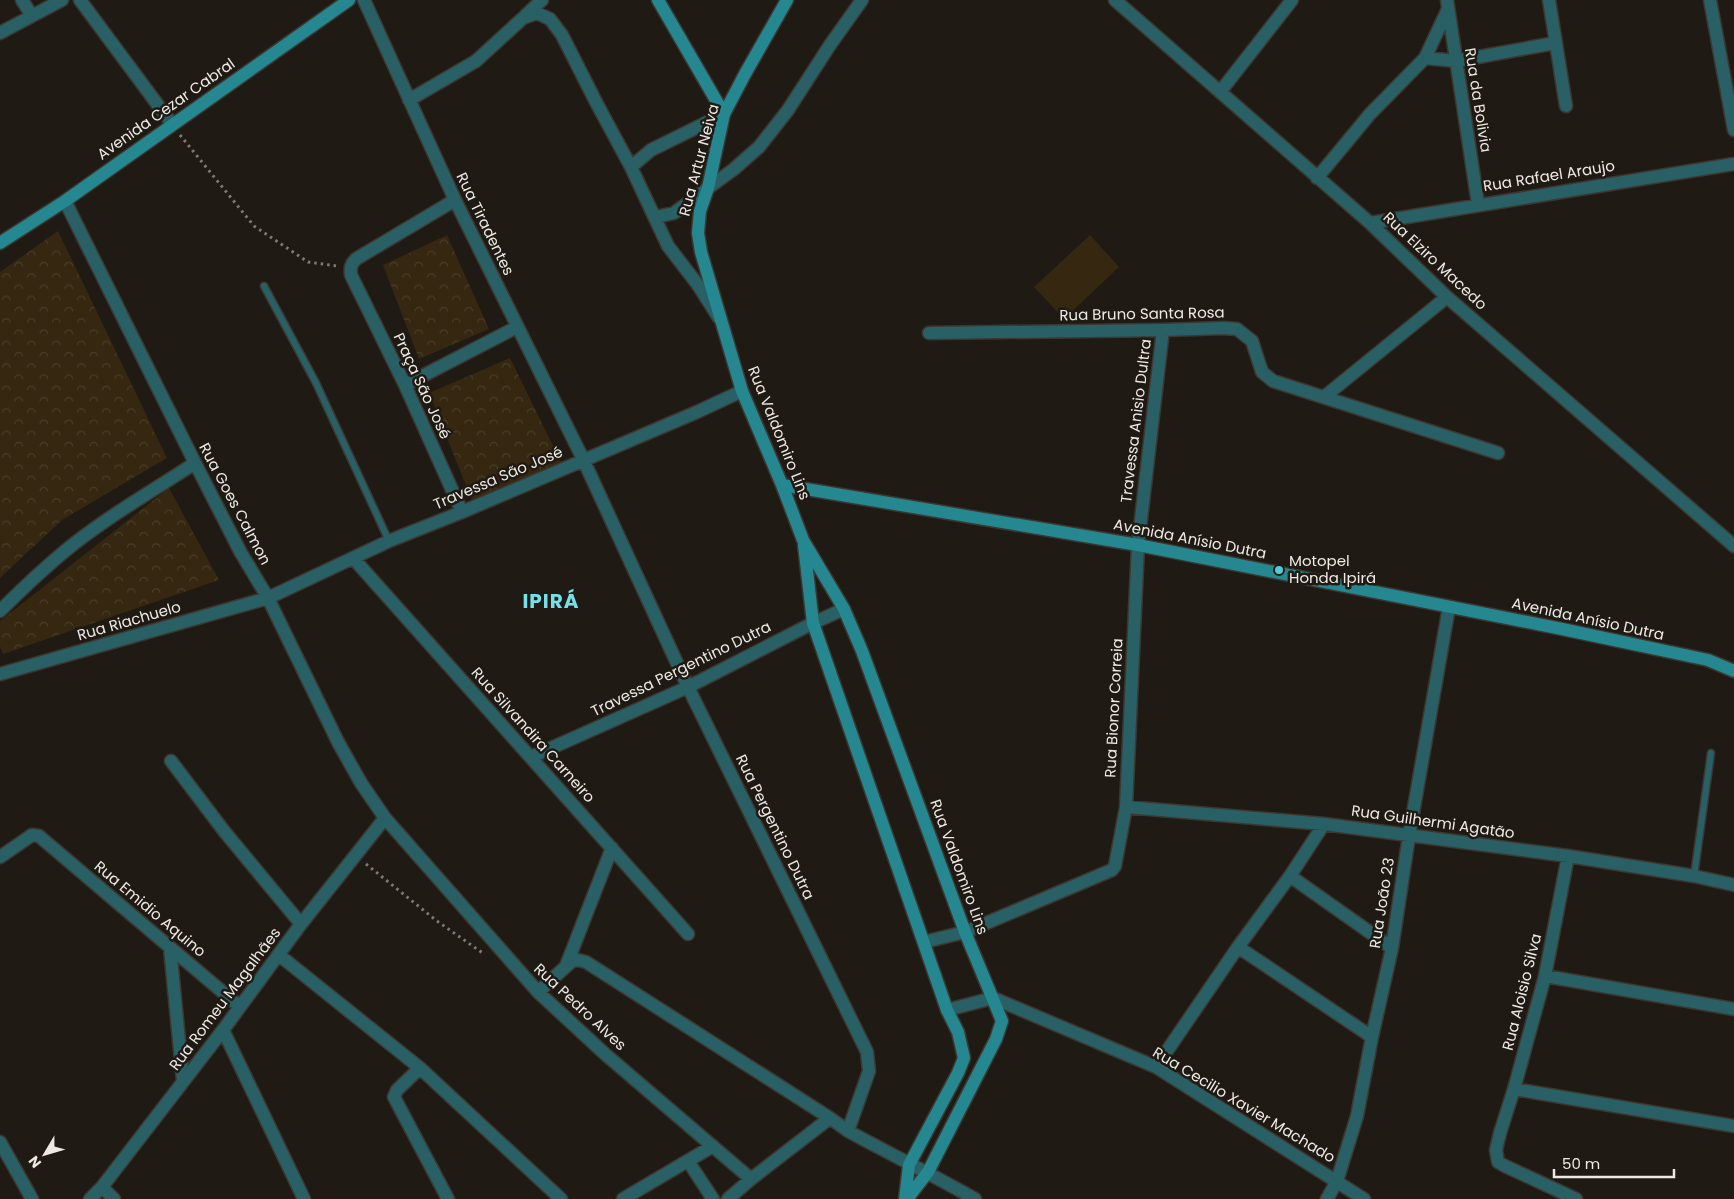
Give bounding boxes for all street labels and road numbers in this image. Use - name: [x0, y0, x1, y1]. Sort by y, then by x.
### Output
- street label: Rua da Bolivia: [1460, 46, 1497, 154]
- street label: Avenida Cezar Cabral: [92, 53, 239, 164]
- street label: Rua Artur Neiva: [673, 101, 724, 218]
- street label: Rua Rafael Araujo: [1482, 155, 1616, 196]
- street label: Rua Tiradentes: [451, 169, 520, 279]
- street label: Rua Elziro Macedo: [1379, 207, 1492, 314]
- street label: Rua Bruno Santa Rosa: [1059, 302, 1225, 325]
- street label: Praça São José: [389, 329, 456, 442]
- street label: Travessa Anisio Dultra: [1115, 338, 1156, 504]
- street label: Rua Valdomiro Lins: [743, 363, 816, 503]
- street label: Rua Goes Calmon: [194, 439, 276, 568]
- street label: Travessa São José: [430, 441, 566, 514]
- street label: Avenida Anísio Dutra: [1112, 513, 1268, 564]
- street label: Avenida Anísio Dutra: [1510, 592, 1666, 645]
- street label: Rua Riachuelo: [75, 596, 183, 645]
- street label: Travessa Pergentino Dutra: [587, 616, 774, 721]
- street label: Rua Bionor Correia: [1099, 638, 1128, 778]
- street label: Rua Silvandira Carneiro: [467, 662, 600, 807]
- street label: Rua Pergentino Dutra: [731, 751, 820, 903]
- street label: Rua Valdomiro Lins: [925, 796, 994, 938]
- street label: Rua Guilhermi Agatão: [1350, 800, 1516, 843]
- street label: Rua Emidio Aquino: [90, 856, 211, 962]
- street label: Rua João 23: [1364, 856, 1399, 950]
- street label: Rua Romeu Magalhães: [164, 923, 285, 1074]
- street label: Rua Aloisio Silva: [1497, 931, 1546, 1053]
- street label: Rua Pedro Alves: [529, 958, 631, 1055]
- street label: Rua Cecilio Xavier Machado: [1149, 1042, 1340, 1168]

